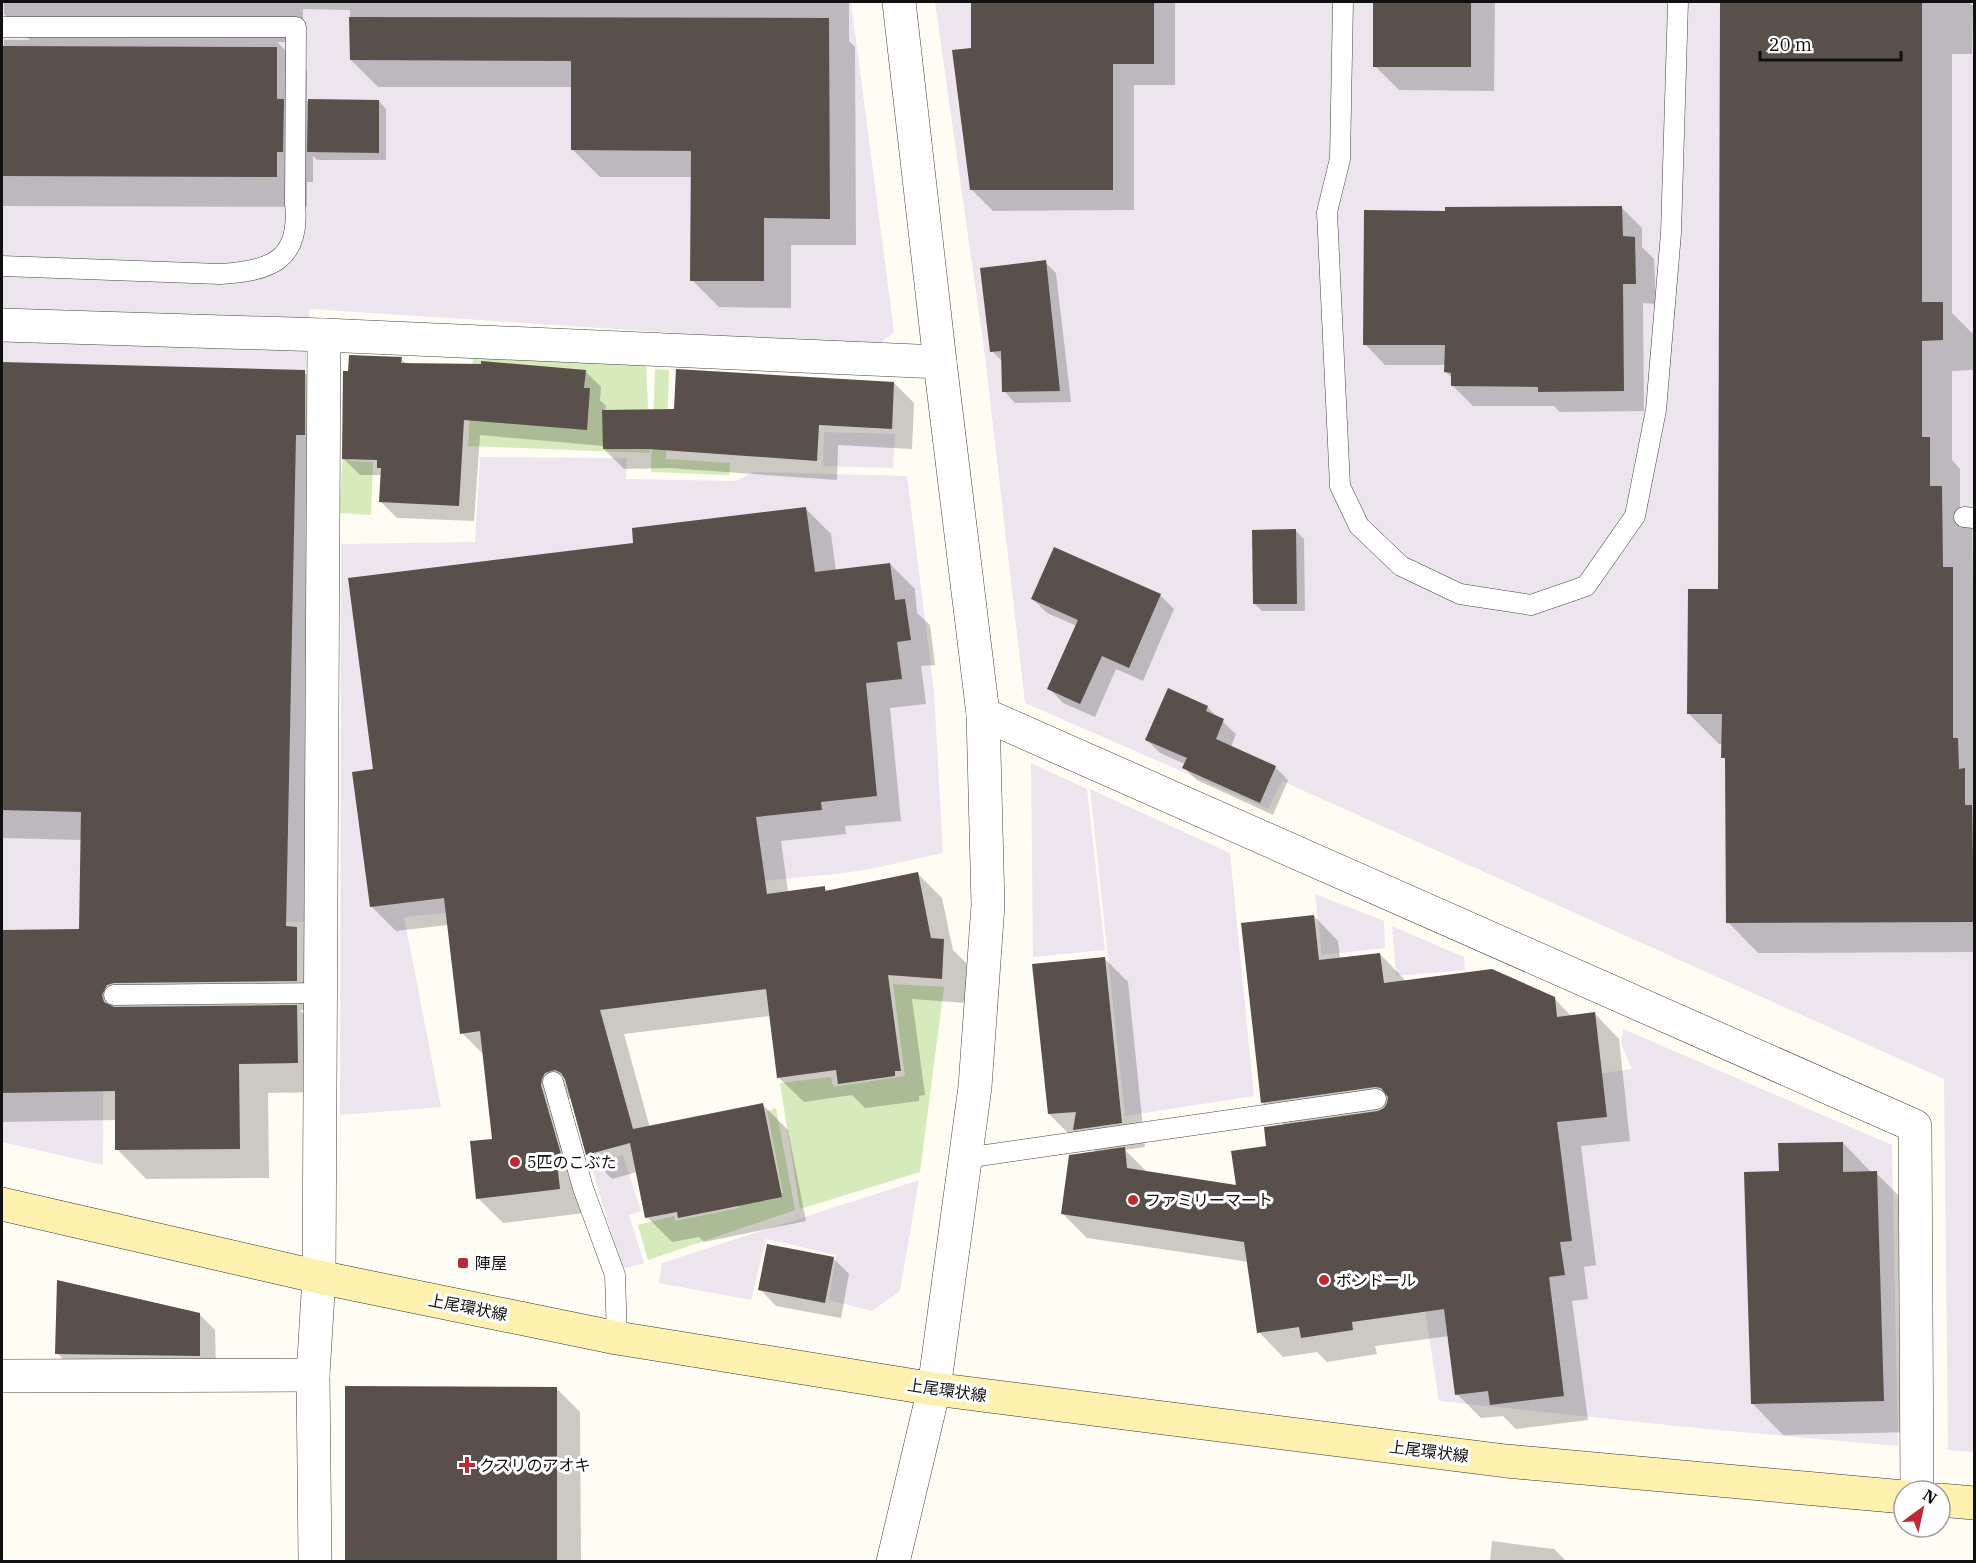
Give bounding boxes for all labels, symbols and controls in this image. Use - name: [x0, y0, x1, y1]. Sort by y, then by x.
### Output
- scale bar: [1760, 24, 1901, 62]
- text: 20 m: [1769, 33, 1812, 56]
- place label: 5匹のこぶた: [527, 1152, 617, 1172]
- marker: 5匹のこぶた: [508, 1155, 522, 1169]
- place label: ファミリーマート: [1145, 1190, 1273, 1210]
- marker: ファミリーマート: [1126, 1193, 1140, 1207]
- place label: 陣屋: [475, 1253, 507, 1273]
- marker: 陣屋: [456, 1256, 470, 1270]
- place label: ボンドール: [1336, 1270, 1416, 1290]
- marker: ボンドール: [1317, 1273, 1331, 1287]
- street label: 上尾環状線: [427, 1290, 509, 1324]
- street label: 上尾環状線: [906, 1375, 988, 1405]
- street label: 上尾環状線: [1388, 1436, 1470, 1466]
- place label: クスリのアオキ: [479, 1455, 591, 1475]
- marker: クスリのアオキ: [460, 1458, 474, 1472]
- north arrow: [1892, 1479, 1952, 1539]
- text: N: [1919, 1485, 1941, 1508]

